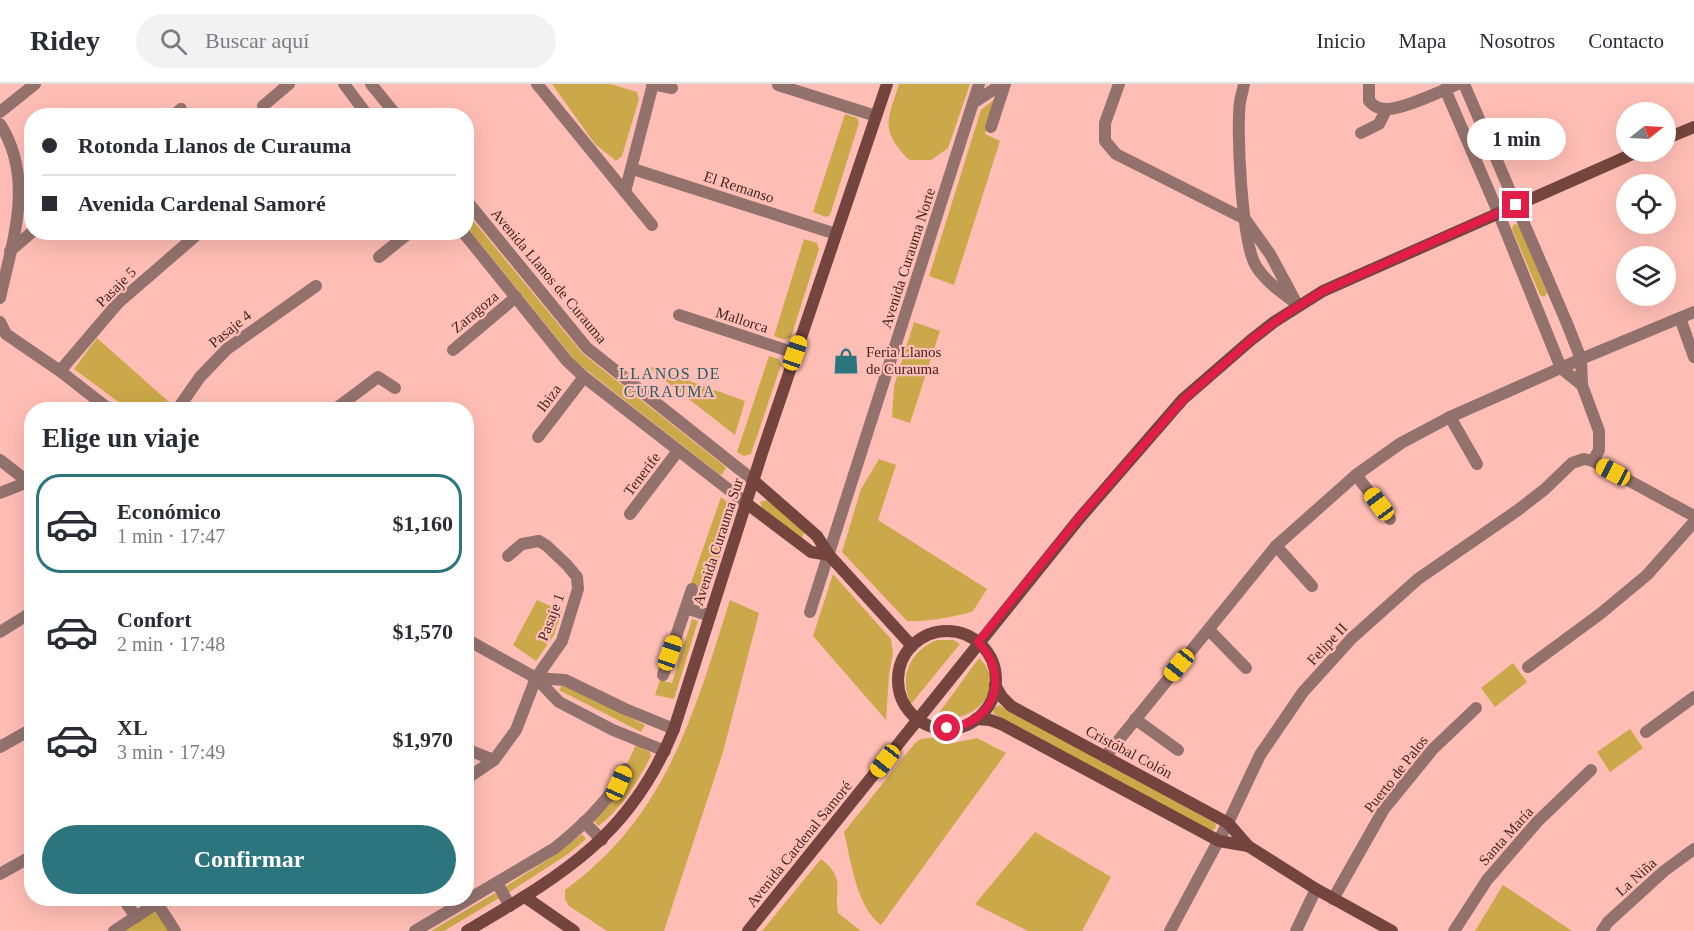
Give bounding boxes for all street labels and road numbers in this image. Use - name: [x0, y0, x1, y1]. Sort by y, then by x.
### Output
- street label: El Remanso: [702, 168, 776, 206]
- street label: Avenida Curauma Norte: [878, 186, 938, 330]
- street label: Avenida Llanos de Curauma: [488, 205, 610, 347]
- street label: Pasaje 5: [93, 264, 139, 310]
- street label: Zaragoza: [448, 288, 502, 336]
- street label: Mallorca: [714, 304, 771, 336]
- street label: Pasaje 4: [206, 307, 255, 351]
- street label: Ibiza: [534, 381, 565, 415]
- street label: Tenerife: [621, 449, 664, 499]
- street label: Avenida Curauma Sur: [690, 476, 746, 608]
- street label: Pasaje 1: [535, 591, 567, 643]
- street label: Felipe II: [1304, 620, 1350, 668]
- street label: Cristóbal Colón: [1083, 723, 1175, 782]
- street label: Puerto de Palos: [1361, 732, 1431, 816]
- street label: Avenida Cardenal Samoré: [743, 778, 855, 910]
- street label: Santa María: [1476, 803, 1537, 868]
- street label: La Niña: [1613, 855, 1660, 899]

